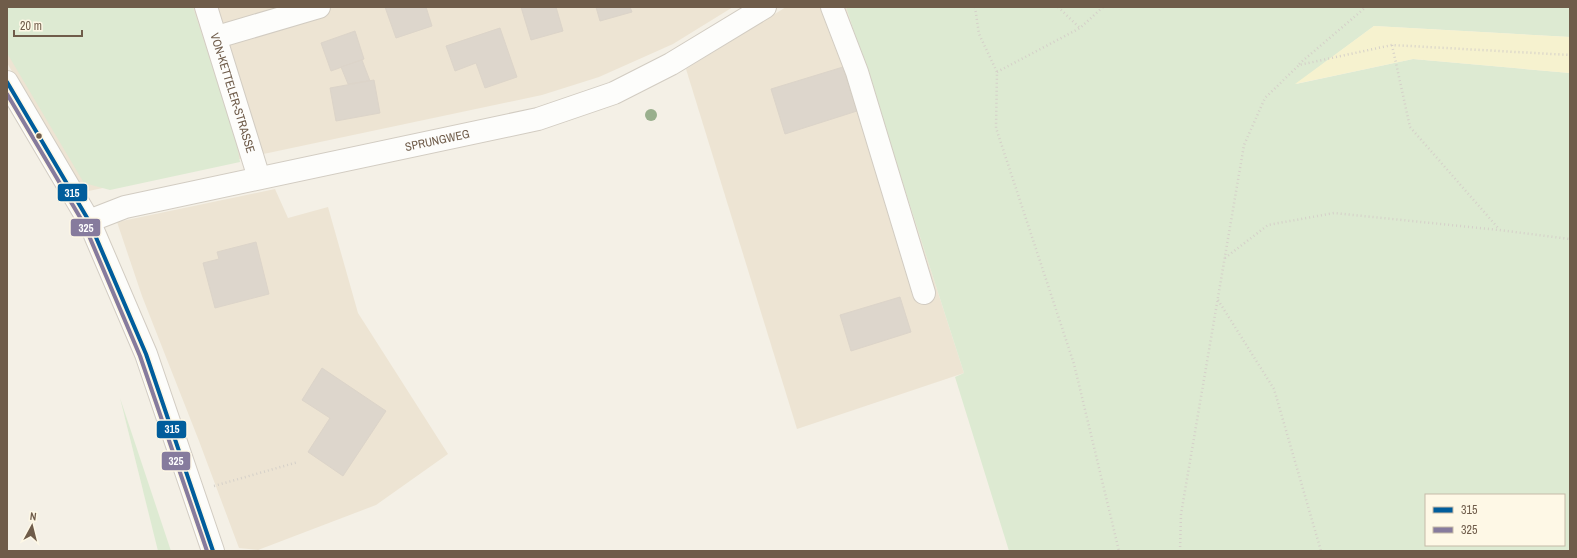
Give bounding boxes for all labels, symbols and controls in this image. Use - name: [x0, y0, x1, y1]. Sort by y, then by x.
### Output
- scale bar: [14, 12, 82, 38]
- text: 20 m: [20, 18, 42, 34]
- street label: VON-KETTELER-STRASSE: [207, 31, 259, 155]
- street label: SPRUNGWEG: [404, 126, 471, 155]
- unlabelled marker: [34, 131, 44, 141]
- line badge: 315: [57, 183, 88, 202]
- text: 315: [64, 186, 80, 200]
- line badge: 325: [70, 218, 101, 237]
- text: 325: [78, 221, 94, 235]
- line badge: 315: [156, 420, 187, 439]
- text: 315: [164, 422, 180, 436]
- line badge: 325: [161, 451, 191, 471]
- text: 325: [168, 454, 184, 468]
- legend: [1425, 494, 1565, 546]
- text: 315: [1461, 502, 1478, 518]
- north arrow: [12, 506, 52, 546]
- text: N: [29, 509, 37, 523]
- text: 325: [1461, 522, 1478, 538]

